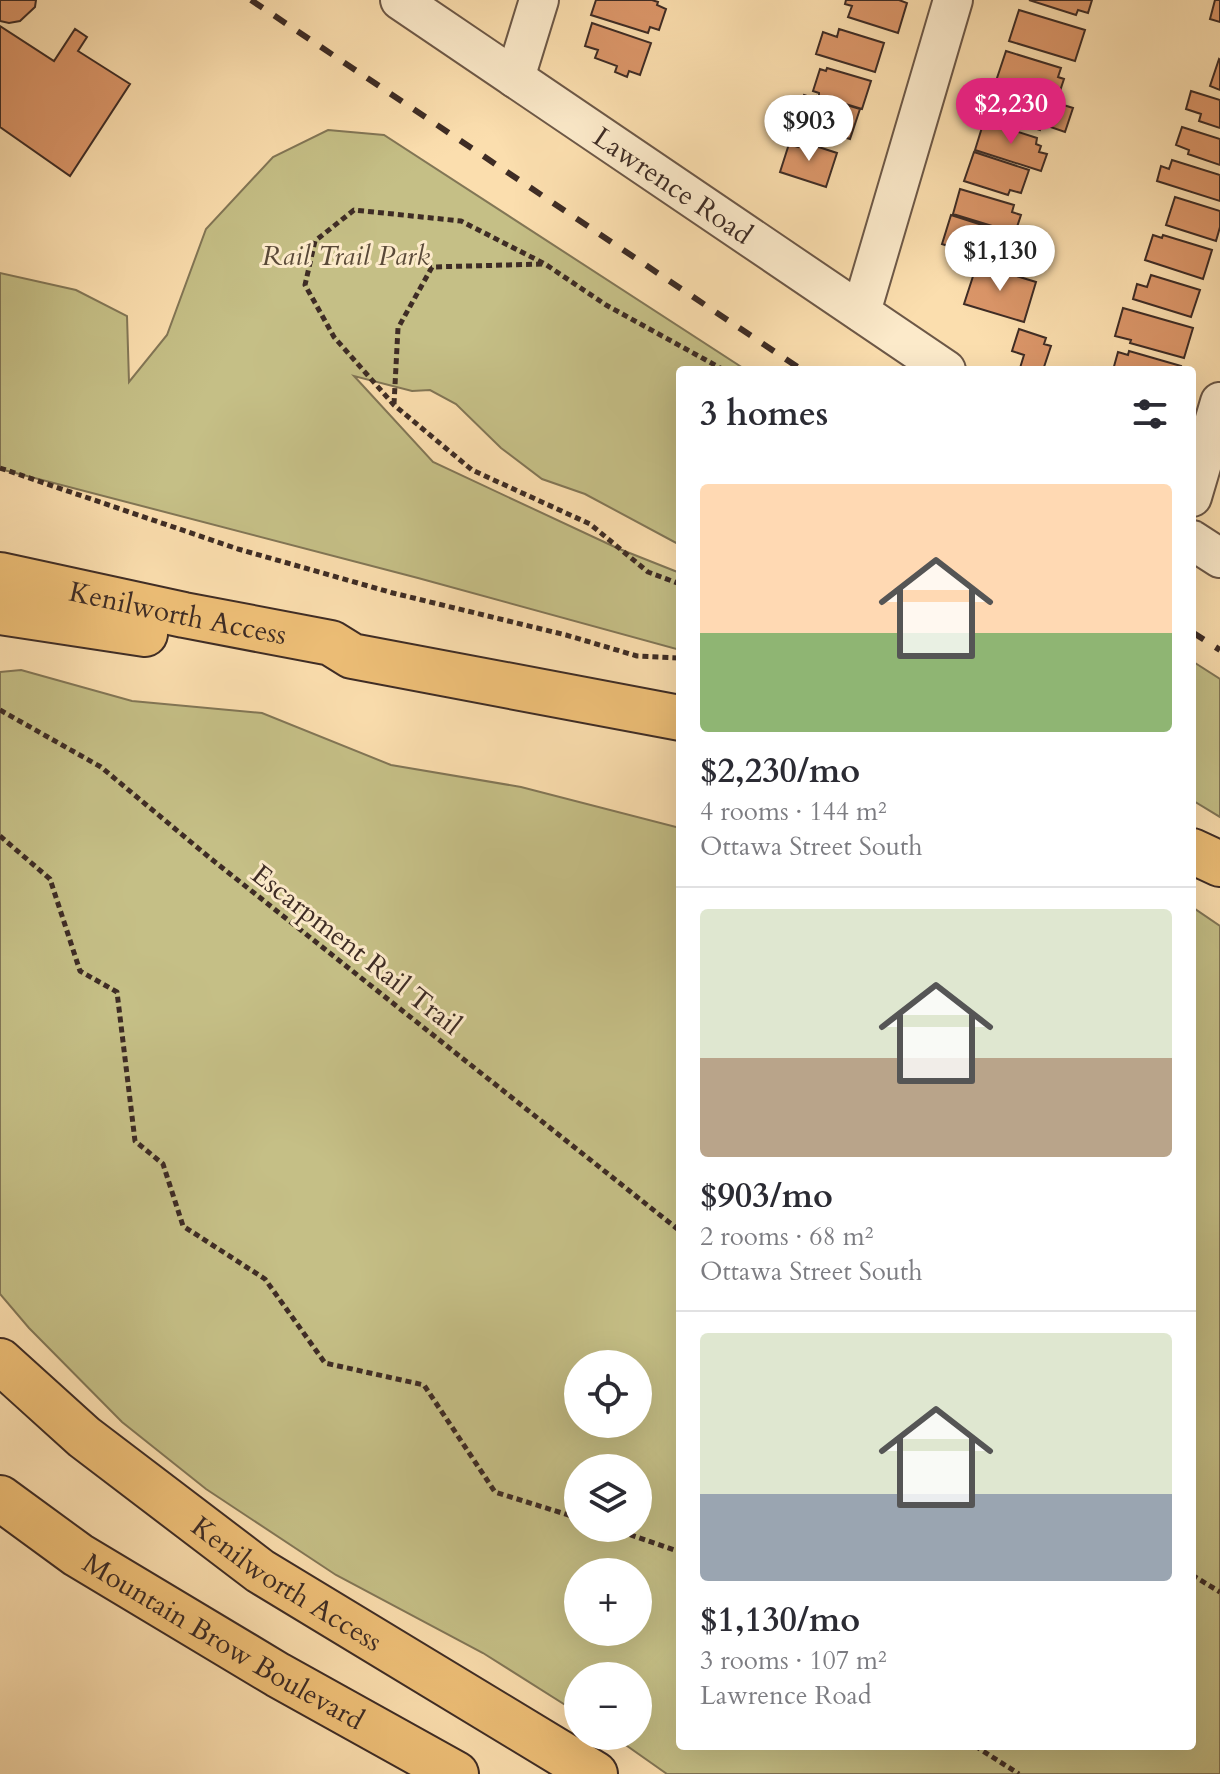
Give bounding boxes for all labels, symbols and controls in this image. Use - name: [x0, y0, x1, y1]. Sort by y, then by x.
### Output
- pin: $2,230: [946, 78, 1076, 146]
- text: $2,230: [974, 86, 1048, 121]
- pin: $903: [762, 95, 856, 163]
- text: $903: [782, 103, 836, 138]
- street label: Lawrence Road: [585, 118, 760, 254]
- pin: $1,130: [935, 225, 1065, 293]
- text: $1,130: [963, 233, 1037, 268]
- park label: Rail Trail Park: [262, 237, 430, 275]
- text: 3 homes: [700, 391, 828, 437]
- icon: filters: [1128, 392, 1172, 436]
- icon: home: [864, 536, 1008, 680]
- street label: Kenilworth Access: [66, 573, 290, 654]
- text: $2,230/mo: [700, 748, 860, 794]
- text: 4 rooms · 144 m²: [700, 794, 887, 829]
- text: Ottawa Street South: [700, 829, 923, 864]
- street label: Escarpment Rail Trail: [243, 856, 469, 1044]
- icon: home: [864, 961, 1008, 1105]
- text: $903/mo: [700, 1173, 833, 1219]
- text: 2 rooms · 68 m²: [700, 1219, 873, 1254]
- text: Ottawa Street South: [700, 1254, 923, 1289]
- map controls: [564, 1350, 652, 1750]
- button: locate: [564, 1350, 652, 1438]
- icon: home: [864, 1385, 1008, 1529]
- button: layers: [564, 1454, 652, 1542]
- street label: Kenilworth Access: [183, 1508, 389, 1661]
- street label: Mountain Brow Boulevard: [76, 1544, 371, 1739]
- button: +: [564, 1558, 652, 1646]
- text: $1,130/mo: [700, 1597, 860, 1643]
- text: 3 rooms · 107 m²: [700, 1643, 887, 1678]
- button: −: [564, 1662, 652, 1750]
- text: Lawrence Road: [700, 1678, 872, 1713]

